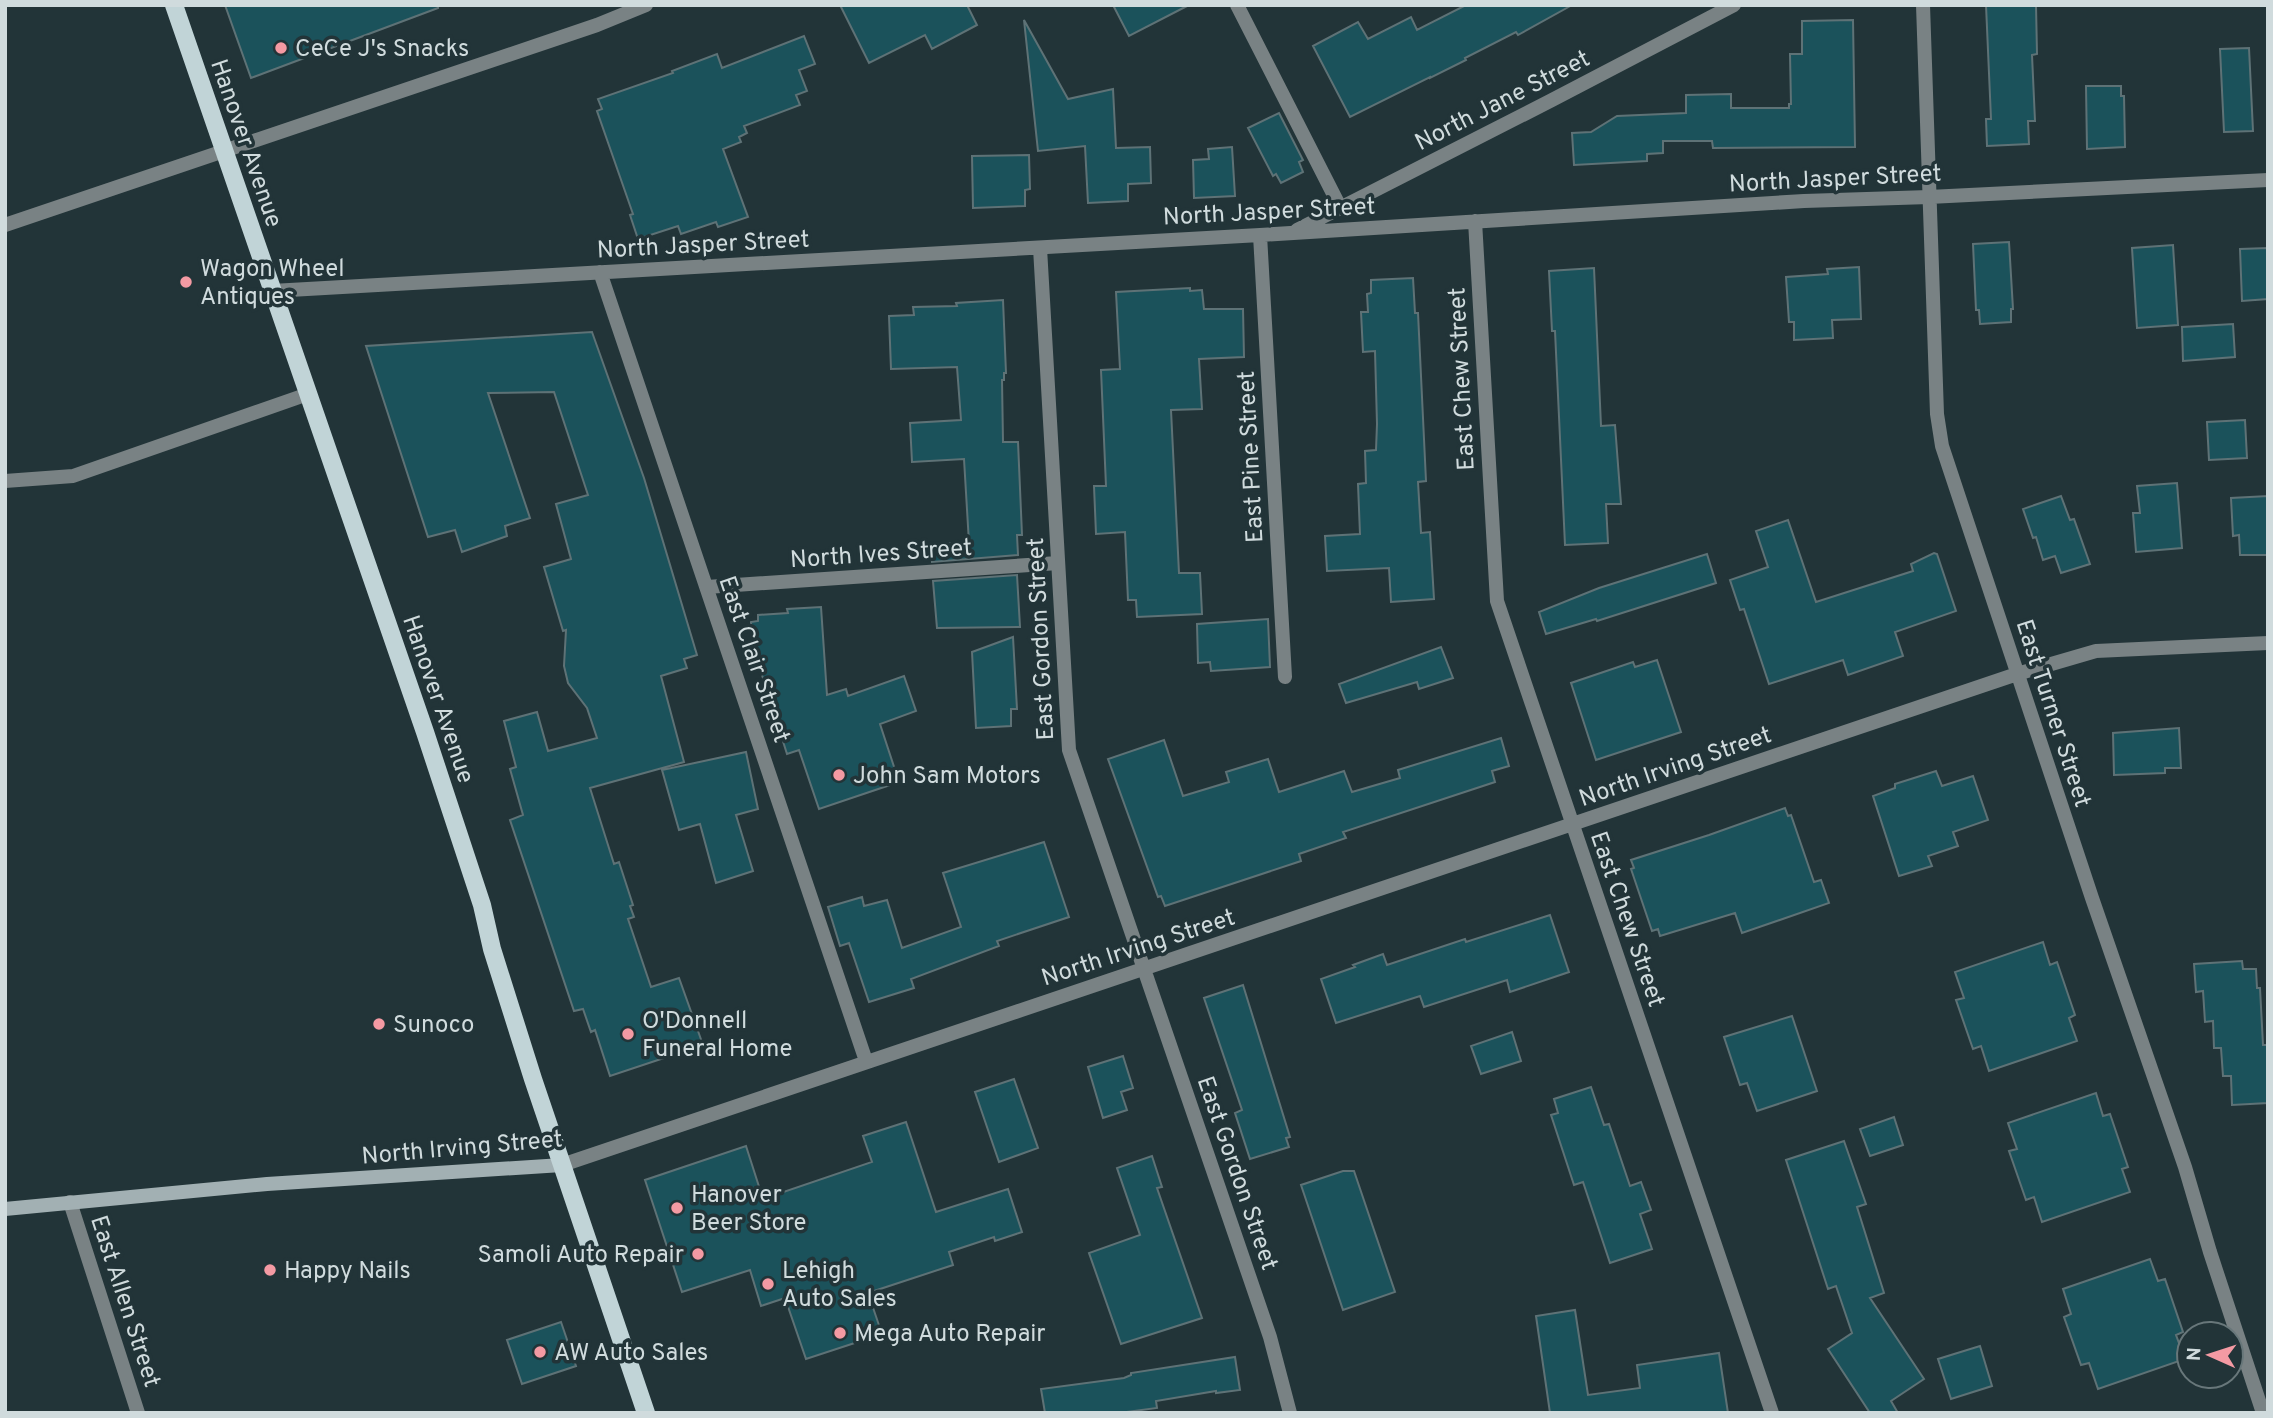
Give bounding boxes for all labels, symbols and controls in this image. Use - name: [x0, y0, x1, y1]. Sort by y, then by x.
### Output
- place label: CeCe J's Snacks: [295, 35, 469, 65]
- marker: CeCe J's Snacks: [273, 40, 289, 56]
- street label: North Jane Street: [1410, 45, 1595, 159]
- street label: Hanover Avenue: [202, 56, 288, 232]
- street label: North Jasper Street: [1728, 159, 1942, 201]
- street label: North Jasper Street: [1162, 192, 1376, 234]
- street label: North Jasper Street: [596, 225, 810, 267]
- place label: Wagon Wheel Antiques: [200, 255, 344, 313]
- marker: Wagon Wheel Antiques: [178, 274, 194, 290]
- street label: East Chew Street: [1443, 286, 1483, 471]
- street label: East Pine Street: [1233, 370, 1271, 544]
- street label: North Ives Street: [789, 534, 973, 576]
- street label: East Gordon Street: [1022, 537, 1062, 741]
- street label: East Clair Street: [711, 572, 796, 747]
- street label: Hanover Avenue: [394, 612, 480, 788]
- street label: East Turner Street: [2008, 616, 2097, 811]
- street label: North Irving Street: [1575, 721, 1776, 815]
- place label: John Sam Motors: [853, 762, 1041, 792]
- marker: John Sam Motors: [831, 767, 847, 783]
- street label: East Chew Street: [1582, 828, 1670, 1011]
- street label: North Irving Street: [1038, 903, 1239, 994]
- place label: O'Donnell Funeral Home: [642, 1007, 792, 1065]
- place label: Sunoco: [393, 1011, 474, 1041]
- marker: Sunoco: [371, 1016, 387, 1032]
- marker: O'Donnell Funeral Home: [620, 1026, 636, 1042]
- street label: East Gordon Street: [1189, 1073, 1283, 1275]
- street label: North Irving Street: [360, 1125, 564, 1173]
- place label: Hanover Beer Store: [691, 1181, 806, 1239]
- marker: Hanover Beer Store: [669, 1200, 685, 1216]
- street label: East Allen Street: [82, 1212, 166, 1391]
- place label: Samoli Auto Repair: [478, 1241, 684, 1271]
- marker: Samoli Auto Repair: [690, 1246, 706, 1262]
- place label: Happy Nails: [284, 1257, 411, 1287]
- place label: Lehigh Auto Sales: [782, 1257, 897, 1315]
- marker: Happy Nails: [262, 1262, 278, 1278]
- marker: Lehigh Auto Sales: [760, 1276, 776, 1292]
- place label: Mega Auto Repair: [854, 1320, 1046, 1350]
- north arrow: [2175, 1320, 2245, 1390]
- marker: Mega Auto Repair: [832, 1325, 848, 1341]
- place label: AW Auto Sales: [554, 1339, 708, 1369]
- marker: AW Auto Sales: [532, 1344, 548, 1360]
- text: N: [2183, 1347, 2207, 1362]

